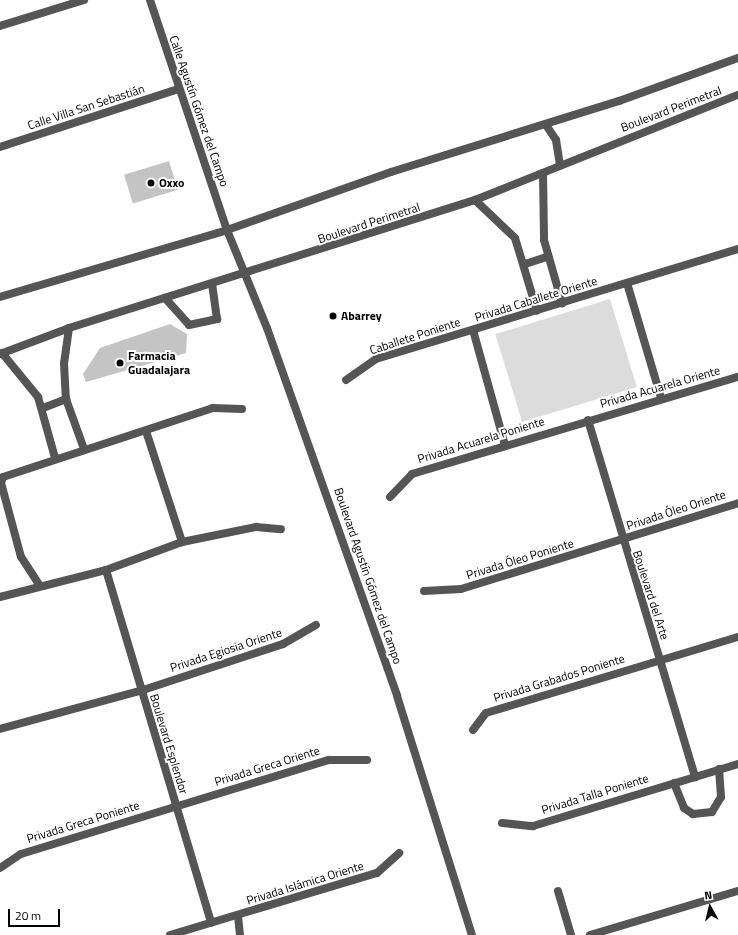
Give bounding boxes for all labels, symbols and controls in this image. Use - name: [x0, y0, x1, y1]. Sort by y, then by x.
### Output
- street label: Calle Agustín Gómez del Campo: [166, 34, 232, 188]
- street label: Calle Villa San Sebastián: [26, 81, 146, 133]
- street label: Boulevard Perimetral: [619, 83, 723, 135]
- place label: Oxxo: [159, 176, 184, 190]
- marker: Oxxo: [146, 178, 156, 188]
- street label: Boulevard Perimetral: [316, 200, 422, 246]
- street label: Privada Caballete Oriente: [473, 273, 599, 325]
- place label: Abarrey: [341, 309, 382, 323]
- marker: Abarrey: [328, 311, 338, 321]
- street label: Caballete Poniente: [368, 315, 462, 357]
- place label: Farmacia Guadalajara: [128, 349, 190, 377]
- marker: Farmacia Guadalajara: [115, 358, 125, 368]
- street label: Privada Acuarela Oriente: [598, 363, 722, 411]
- street label: Privada Acuarela Poniente: [416, 414, 546, 466]
- street label: Boulevard Agustín Gómez del Campo: [331, 486, 405, 666]
- street label: Privada Óleo Oriente: [624, 487, 728, 533]
- street label: Privada Óleo Poniente: [465, 536, 575, 582]
- street label: Boulevard del Arte: [630, 549, 672, 641]
- street label: Privada Egiosia Oriente: [168, 625, 284, 675]
- street label: Privada Grabados Poniente: [492, 651, 626, 705]
- street label: Boulevard Esplendor: [147, 692, 191, 796]
- street label: Privada Greca Oriente: [213, 743, 321, 789]
- street label: Privada Talla Poniente: [540, 771, 650, 817]
- street label: Privada Greca Poniente: [25, 798, 141, 846]
- street label: Privada Islámica Oriente: [245, 858, 365, 908]
- north arrow: [690, 887, 730, 927]
- text: N: [703, 887, 713, 904]
- scale bar: [10, 901, 62, 927]
- text: 20 m: [15, 906, 41, 925]

